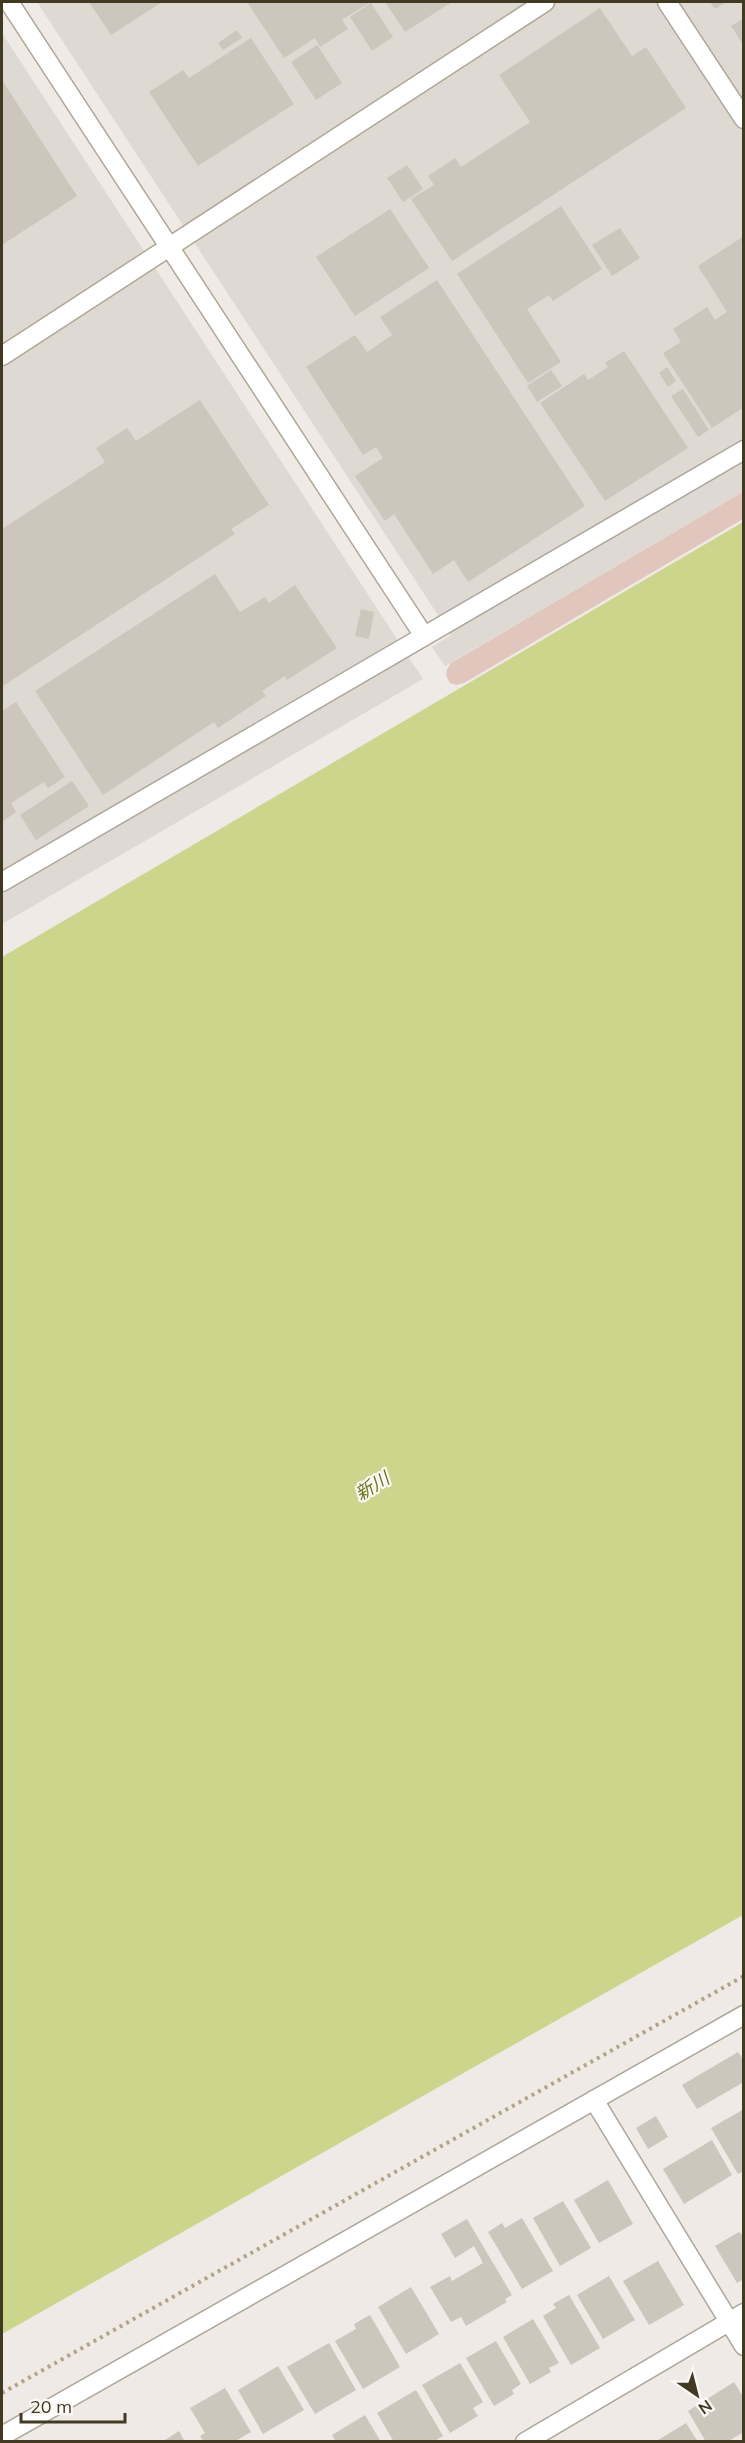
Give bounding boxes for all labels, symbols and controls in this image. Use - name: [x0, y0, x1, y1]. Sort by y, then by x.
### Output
- water label: 新川: [351, 1466, 395, 1505]
- north arrow: [667, 2365, 727, 2425]
- scale bar: [21, 2386, 124, 2424]
- text: 20 m: [30, 2395, 72, 2418]
- text: N: [695, 2396, 716, 2419]

